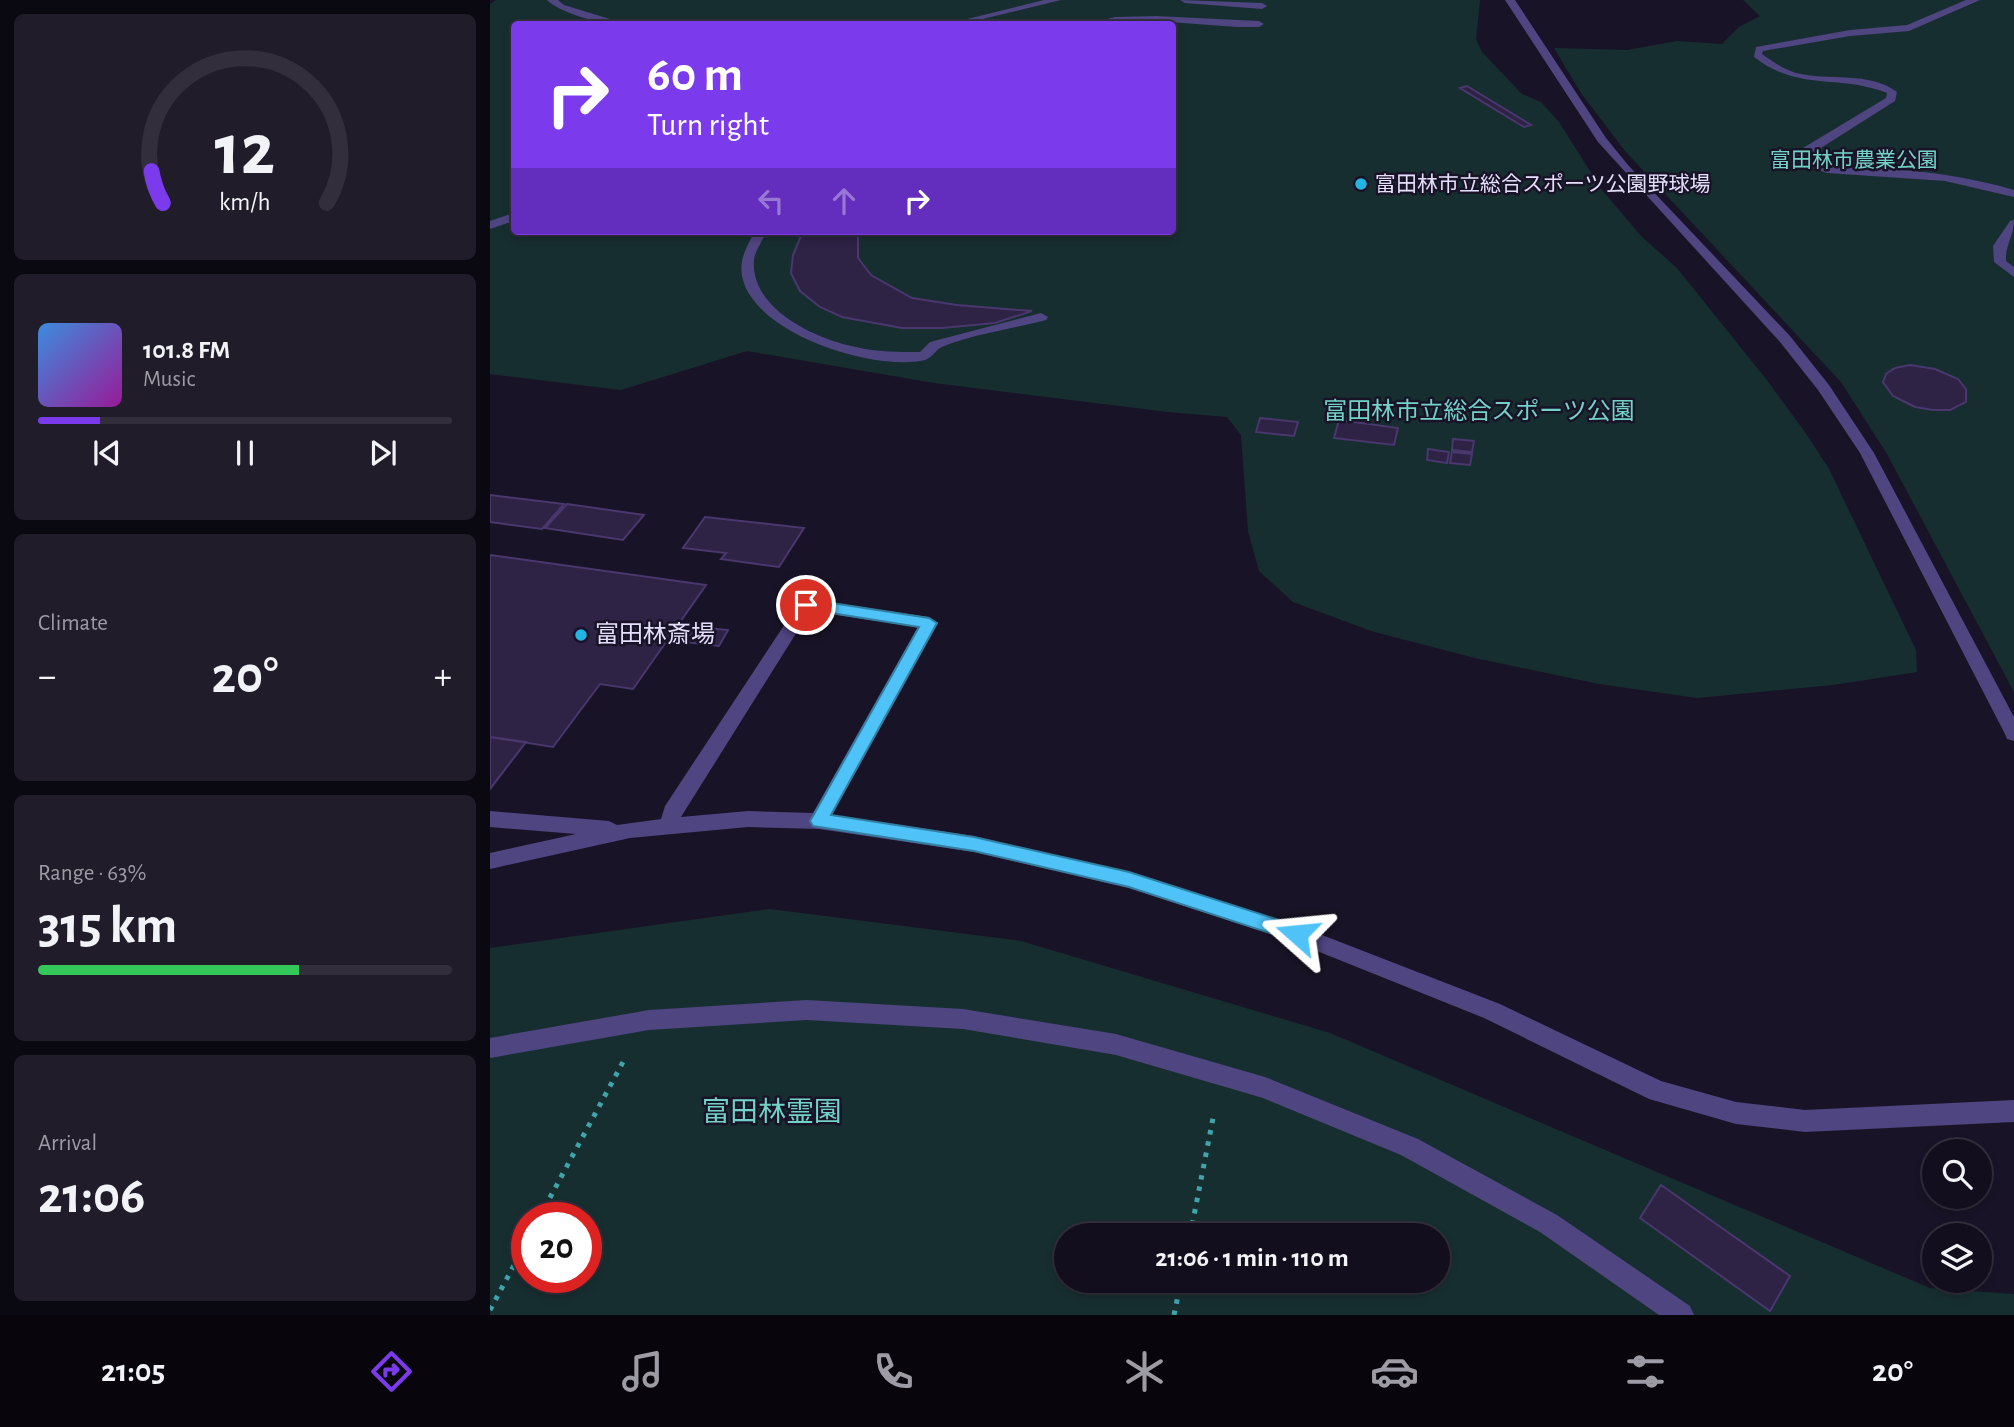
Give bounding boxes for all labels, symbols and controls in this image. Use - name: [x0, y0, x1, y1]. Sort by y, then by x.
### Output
- icon: right: [532, 49, 623, 140]
- text: 60 m: [647, 51, 743, 100]
- text: Turn right: [647, 109, 769, 141]
- text: 12: [215, 115, 275, 188]
- park label: 富田林市農業公園: [1770, 149, 1938, 171]
- place label: 富田林市立総合スポーツ公園野球場: [1375, 173, 1711, 195]
- marker: 富田林市立総合スポーツ公園野球場: [1353, 176, 1369, 192]
- icon: left: [752, 182, 790, 220]
- icon: ahead: [825, 182, 863, 220]
- icon: right: [898, 182, 936, 220]
- text: km/h: [219, 190, 271, 215]
- text: 101.8 FM: [143, 337, 230, 363]
- text: Music: [143, 368, 195, 391]
- park label: 富田林市立総合スポーツ公園: [1323, 398, 1635, 424]
- icon: previous: [88, 434, 126, 472]
- icon: pause: [226, 434, 264, 472]
- icon: next: [364, 434, 402, 472]
- pin: [776, 575, 836, 635]
- icon: arrive: [787, 586, 825, 624]
- text: Climate: [38, 612, 108, 635]
- place label: 富田林斎場: [595, 621, 715, 647]
- marker: 富田林斎場: [573, 627, 589, 643]
- text: 20°: [212, 650, 278, 702]
- text: −: [38, 658, 56, 696]
- text: +: [434, 658, 452, 696]
- text: Range · 63%: [38, 862, 146, 885]
- position arrow: [1260, 897, 1334, 971]
- text: 315 km: [38, 900, 177, 952]
- park label: 富田林霊園: [702, 1097, 842, 1127]
- text: Arrival: [38, 1132, 97, 1155]
- map controls: [1922, 1139, 1992, 1293]
- button: search: [1922, 1139, 1992, 1209]
- text: 21:06: [38, 1170, 145, 1222]
- speed limit sign: 20: [511, 1202, 602, 1293]
- button: layers: [1922, 1223, 1992, 1293]
- text: 21:06 · 1 min · 110 m: [1155, 1245, 1349, 1271]
- icon: directions: [367, 1347, 416, 1396]
- icon: music: [618, 1347, 667, 1396]
- icon: phone: [869, 1347, 918, 1396]
- icon: climate: [1120, 1347, 1169, 1396]
- icon: car: [1370, 1347, 1419, 1396]
- icon: filters: [1621, 1347, 1670, 1396]
- text: 21:05: [101, 1355, 165, 1387]
- text: 20°: [1872, 1355, 1913, 1387]

